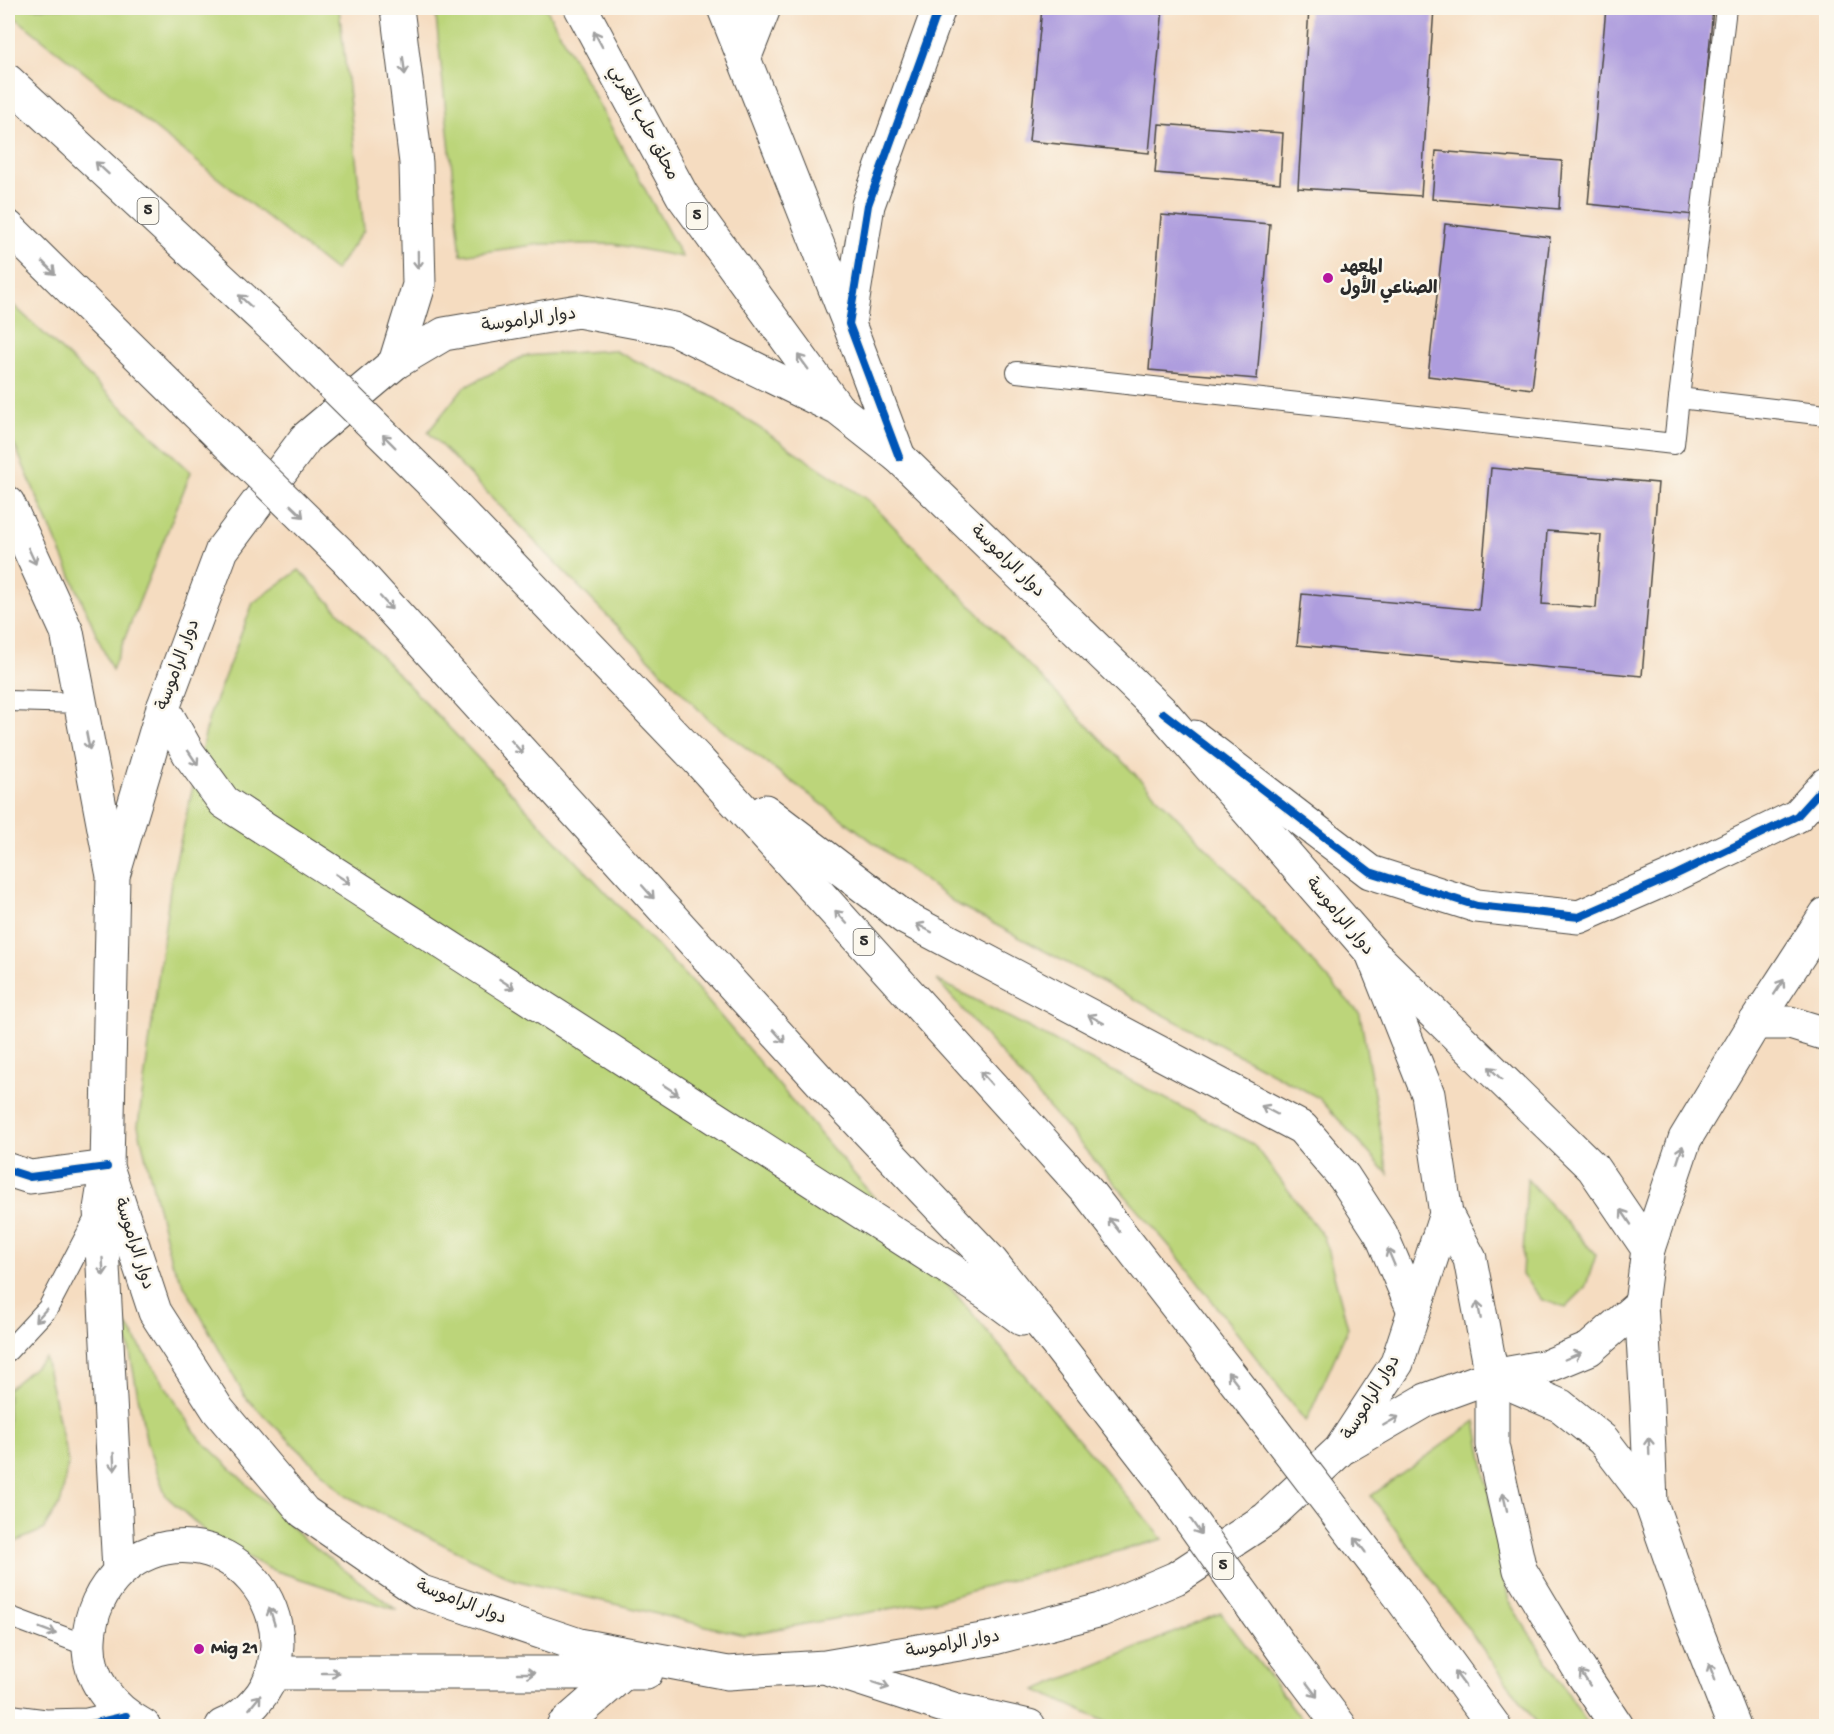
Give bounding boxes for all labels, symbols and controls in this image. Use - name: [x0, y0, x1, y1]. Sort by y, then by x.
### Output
- one-way arrow: [592, 30, 603, 48]
- one-way arrow: [399, 55, 410, 75]
- street label: محلق حلب الغربي: [601, 62, 682, 186]
- one-way arrow: [95, 162, 110, 176]
- road number: 5: [138, 198, 158, 224]
- road number: 5: [686, 203, 708, 229]
- one-way arrow: [412, 249, 424, 269]
- place label: المعهد الصناعي الأول: [1340, 258, 1438, 303]
- one-way arrow: [42, 260, 57, 275]
- marker: المعهد الصناعي الأول: [1321, 271, 1335, 285]
- one-way arrow: [238, 294, 253, 308]
- street label: دوار الراموسة: [480, 304, 578, 338]
- one-way arrow: [797, 355, 809, 371]
- one-way arrow: [382, 434, 397, 448]
- one-way arrow: [290, 504, 305, 518]
- street label: دوار الراموسة: [965, 521, 1049, 603]
- one-way arrow: [27, 546, 38, 564]
- one-way arrow: [379, 595, 393, 610]
- street label: دوار الراموسة: [153, 617, 205, 713]
- one-way arrow: [83, 731, 94, 751]
- one-way arrow: [510, 739, 524, 754]
- one-way arrow: [187, 750, 199, 766]
- one-way arrow: [334, 873, 351, 885]
- street label: دوار الراموسة: [1300, 874, 1378, 960]
- one-way arrow: [641, 884, 655, 899]
- one-way arrow: [834, 910, 848, 925]
- one-way arrow: [916, 922, 933, 934]
- road number: 5: [854, 929, 874, 955]
- one-way arrow: [498, 978, 514, 990]
- one-way arrow: [1774, 979, 1786, 996]
- one-way arrow: [1088, 1013, 1106, 1024]
- one-way arrow: [772, 1028, 786, 1043]
- one-way arrow: [1488, 1066, 1503, 1080]
- one-way arrow: [979, 1070, 993, 1085]
- one-way arrow: [662, 1083, 679, 1096]
- one-way arrow: [1261, 1104, 1278, 1116]
- one-way arrow: [1675, 1145, 1686, 1164]
- street label: دوار الراموسة: [108, 1195, 158, 1293]
- one-way arrow: [1620, 1209, 1632, 1225]
- one-way arrow: [1107, 1217, 1120, 1233]
- one-way arrow: [1385, 1248, 1396, 1267]
- one-way arrow: [98, 1256, 109, 1276]
- one-way arrow: [1473, 1301, 1484, 1320]
- one-way arrow: [34, 1307, 48, 1322]
- one-way arrow: [1563, 1349, 1581, 1361]
- street label: دوار الراموسة: [1338, 1352, 1406, 1444]
- one-way arrow: [1227, 1371, 1240, 1387]
- one-way arrow: [1381, 1415, 1399, 1426]
- one-way arrow: [1643, 1436, 1654, 1456]
- one-way arrow: [108, 1451, 119, 1471]
- one-way arrow: [1499, 1493, 1510, 1512]
- one-way arrow: [1190, 1519, 1202, 1535]
- one-way arrow: [1354, 1537, 1367, 1553]
- road number: 5: [1212, 1553, 1234, 1579]
- street label: دوار الراموسة: [413, 1576, 509, 1630]
- one-way arrow: [266, 1606, 277, 1625]
- one-way arrow: [38, 1626, 57, 1637]
- street label: دوار الراموسة: [904, 1626, 1002, 1664]
- place label: Mig 21: [211, 1639, 258, 1660]
- marker: Mig 21: [192, 1642, 206, 1656]
- one-way arrow: [1706, 1663, 1717, 1682]
- one-way arrow: [320, 1667, 340, 1679]
- one-way arrow: [515, 1667, 535, 1679]
- one-way arrow: [1579, 1670, 1591, 1686]
- one-way arrow: [1454, 1672, 1466, 1688]
- one-way arrow: [871, 1681, 890, 1692]
- one-way arrow: [1306, 1681, 1319, 1697]
- one-way arrow: [249, 1694, 262, 1710]

